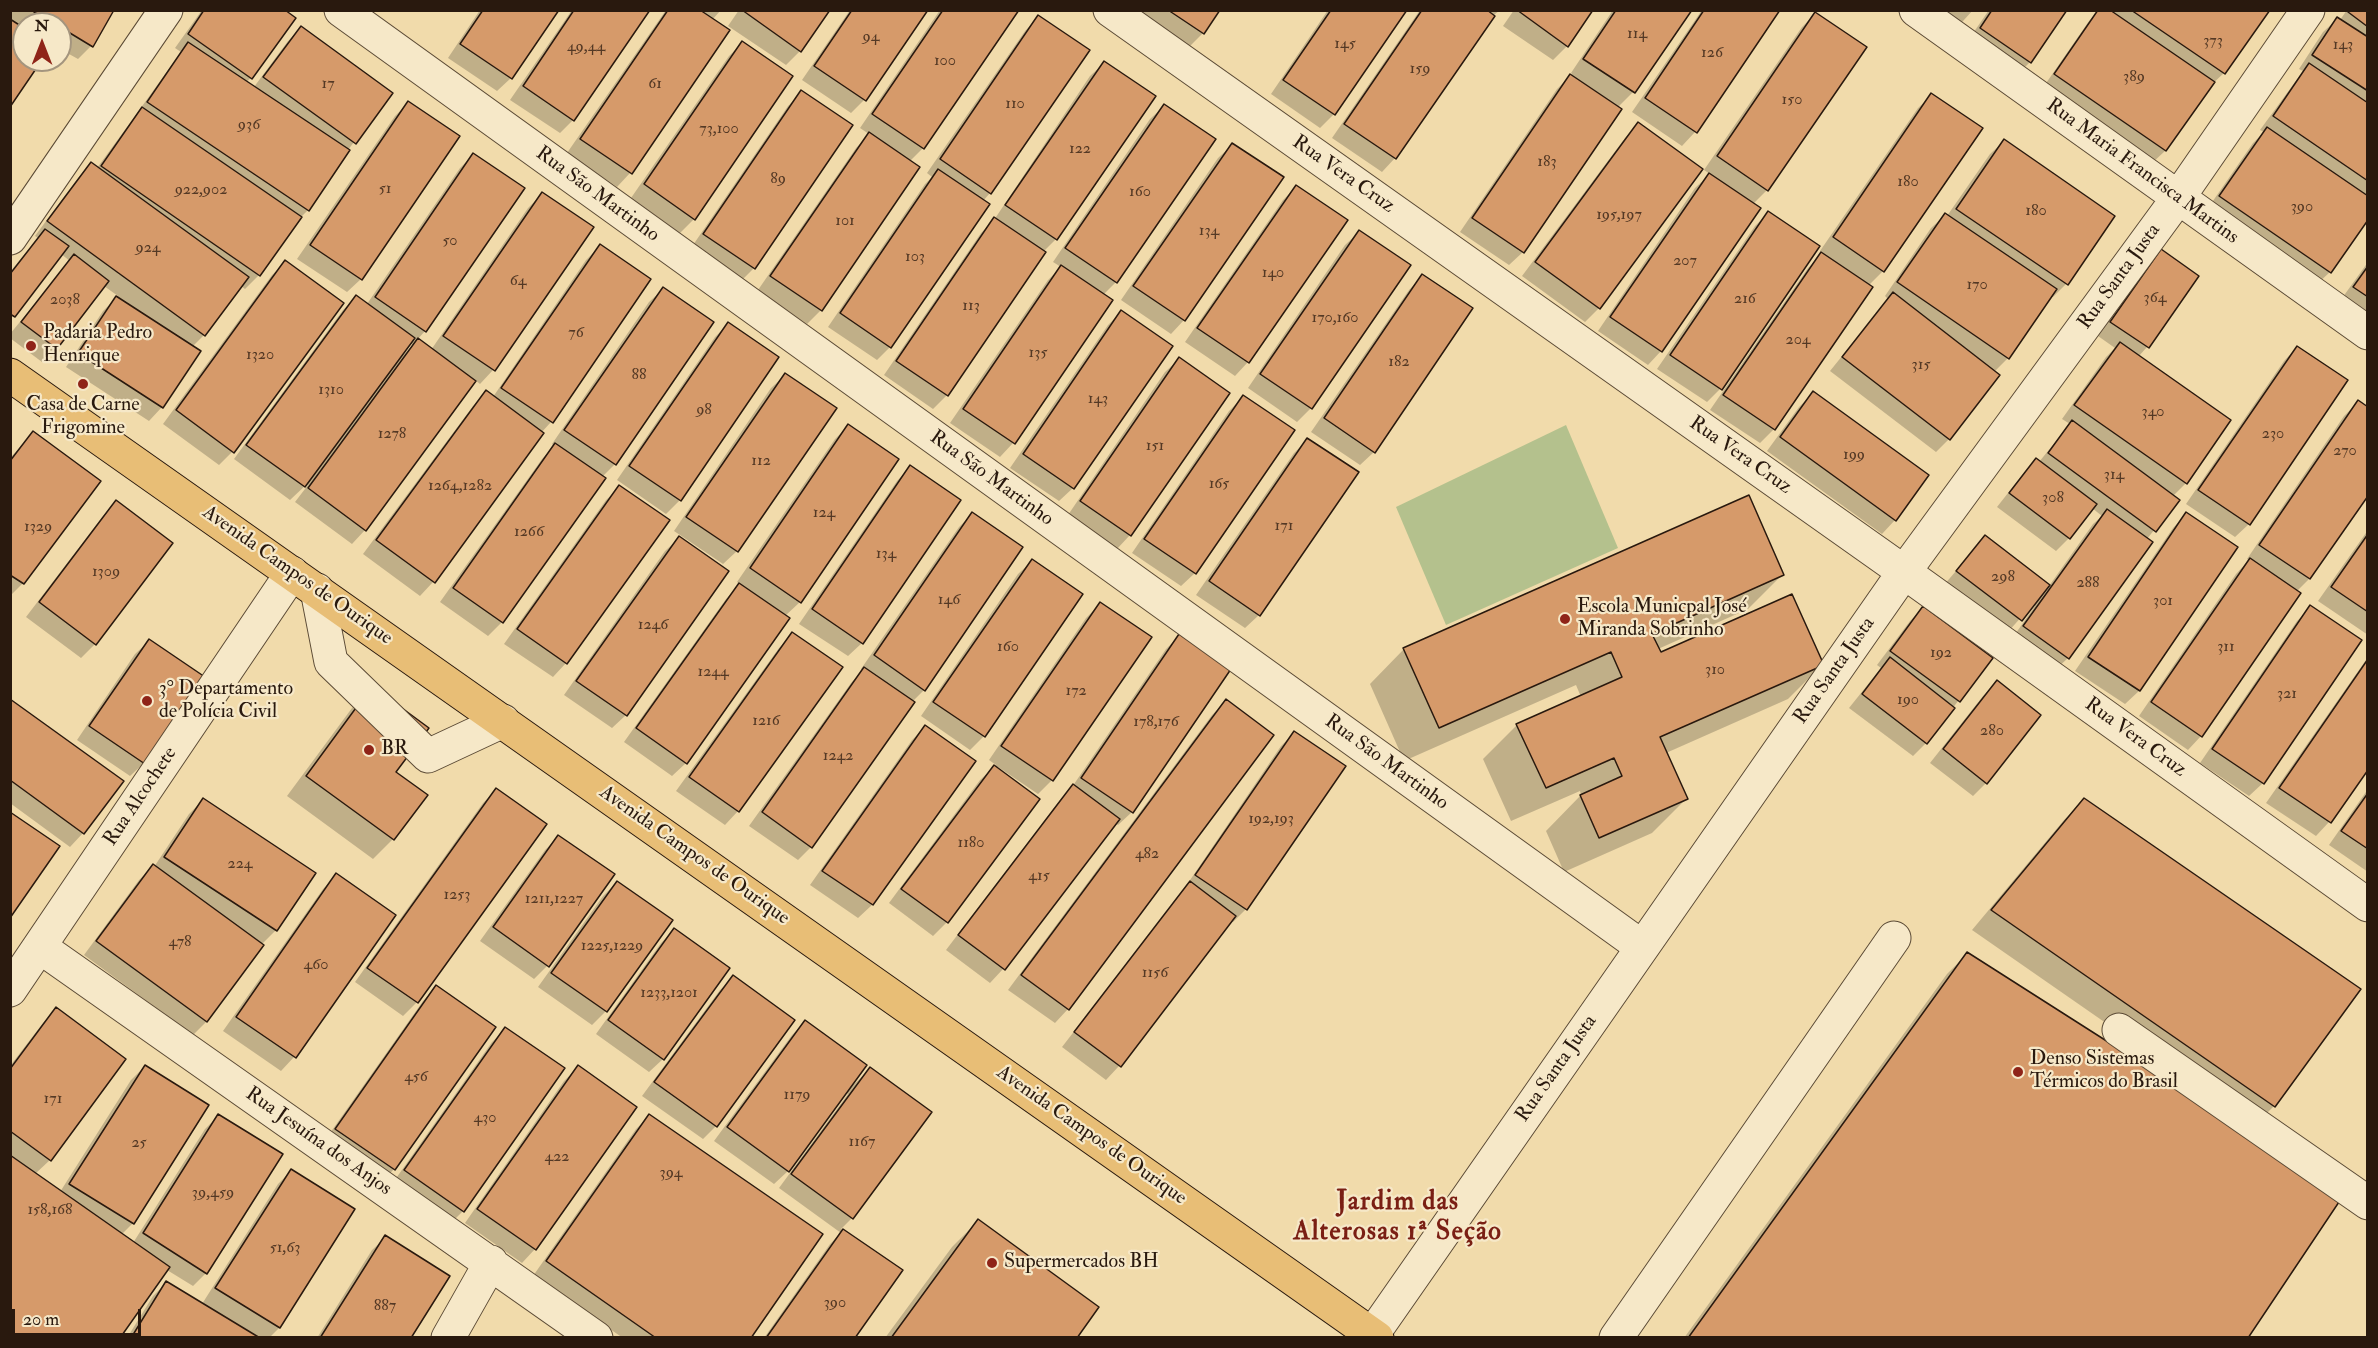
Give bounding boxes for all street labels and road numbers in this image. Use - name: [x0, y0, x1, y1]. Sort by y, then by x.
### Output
- street label: Rua Maria Francisca Martins: [2041, 94, 2243, 250]
- street label: Rua Vera Cruz: [1287, 131, 1399, 219]
- street label: Rua São Martinho: [530, 142, 664, 248]
- street label: Rua Santa Justa: [2074, 219, 2166, 335]
- street label: Rua Vera Cruz: [1684, 412, 1796, 500]
- street label: Rua São Martinho: [924, 426, 1058, 532]
- street label: Avenida Campos de Ourique: [197, 501, 397, 651]
- street label: Rua Santa Justa: [1789, 613, 1881, 729]
- street label: Rua Vera Cruz: [2080, 693, 2190, 783]
- street label: Rua São Martinho: [1319, 710, 1453, 816]
- street label: Rua Alcochete: [99, 743, 183, 851]
- street label: Avenida Campos de Ourique: [594, 781, 794, 931]
- street label: Rua Santa Justa: [1511, 1011, 1603, 1127]
- street label: Avenida Campos de Ourique: [991, 1061, 1191, 1211]
- street label: Rua Jesuína dos Anjos: [240, 1083, 396, 1201]

